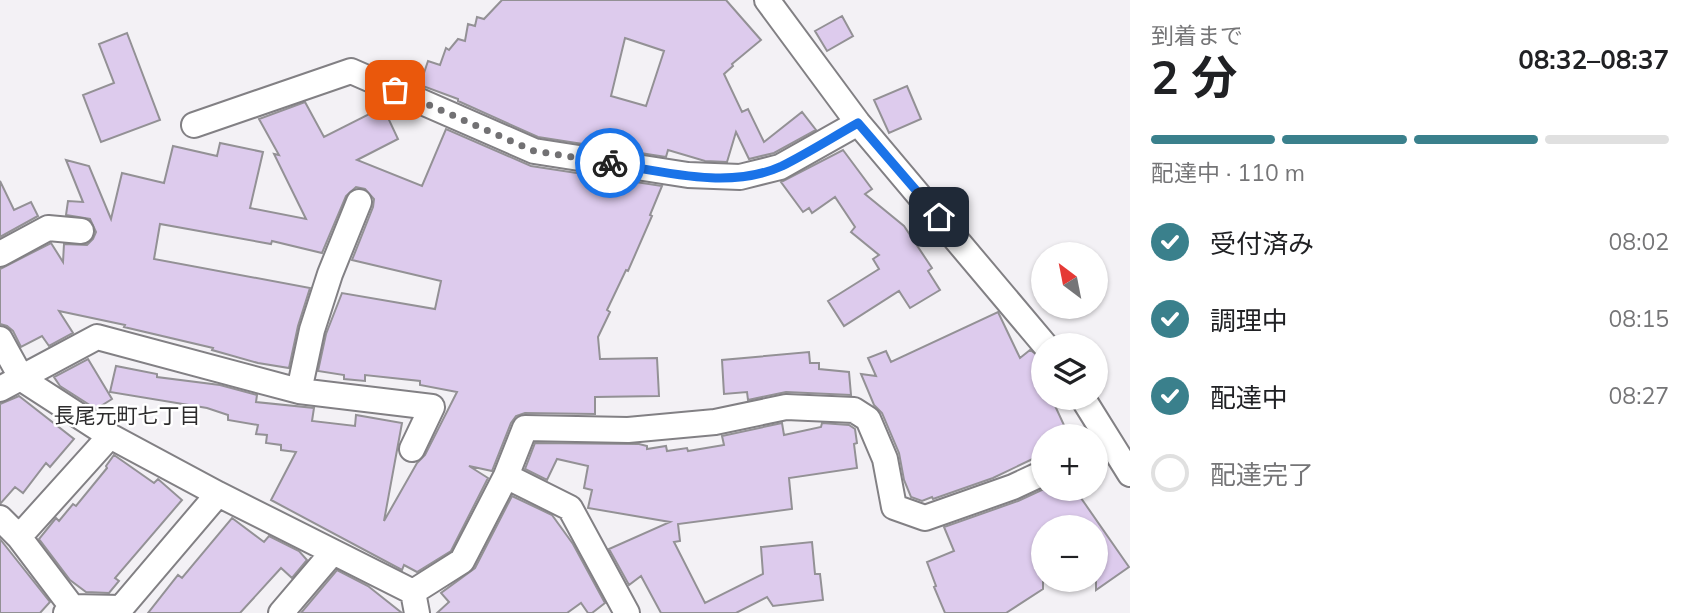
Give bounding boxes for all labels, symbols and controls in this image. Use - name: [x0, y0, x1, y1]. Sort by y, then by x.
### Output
- text: 到着まで: [1151, 21, 1243, 50]
- text: 08:32–08:37: [1518, 43, 1669, 76]
- text: 2 分: [1151, 48, 1237, 106]
- pin: [365, 60, 425, 120]
- icon: bag: [376, 71, 414, 109]
- courier: [575, 128, 645, 198]
- icon: bike: [591, 144, 629, 182]
- text: 配達中 · 110 m: [1151, 158, 1305, 187]
- pin: [909, 187, 969, 247]
- icon: home: [920, 198, 958, 236]
- icon: check: [1151, 223, 1189, 261]
- text: 受付済み: [1210, 227, 1314, 260]
- text: 08:02: [1609, 227, 1669, 256]
- north arrow: [1031, 242, 1108, 318]
- map controls: [1031, 242, 1108, 592]
- icon: check: [1151, 300, 1189, 338]
- text: 調理中: [1210, 304, 1288, 337]
- text: 08:15: [1609, 304, 1669, 333]
- button: layers: [1031, 333, 1108, 410]
- icon: check: [1151, 377, 1189, 415]
- text: 配達中: [1210, 381, 1288, 414]
- text: 08:27: [1609, 381, 1669, 410]
- district label: 長尾元町七丁目: [54, 402, 201, 428]
- button: +: [1031, 424, 1108, 501]
- text: 配達完了: [1210, 458, 1314, 491]
- button: −: [1031, 515, 1108, 592]

